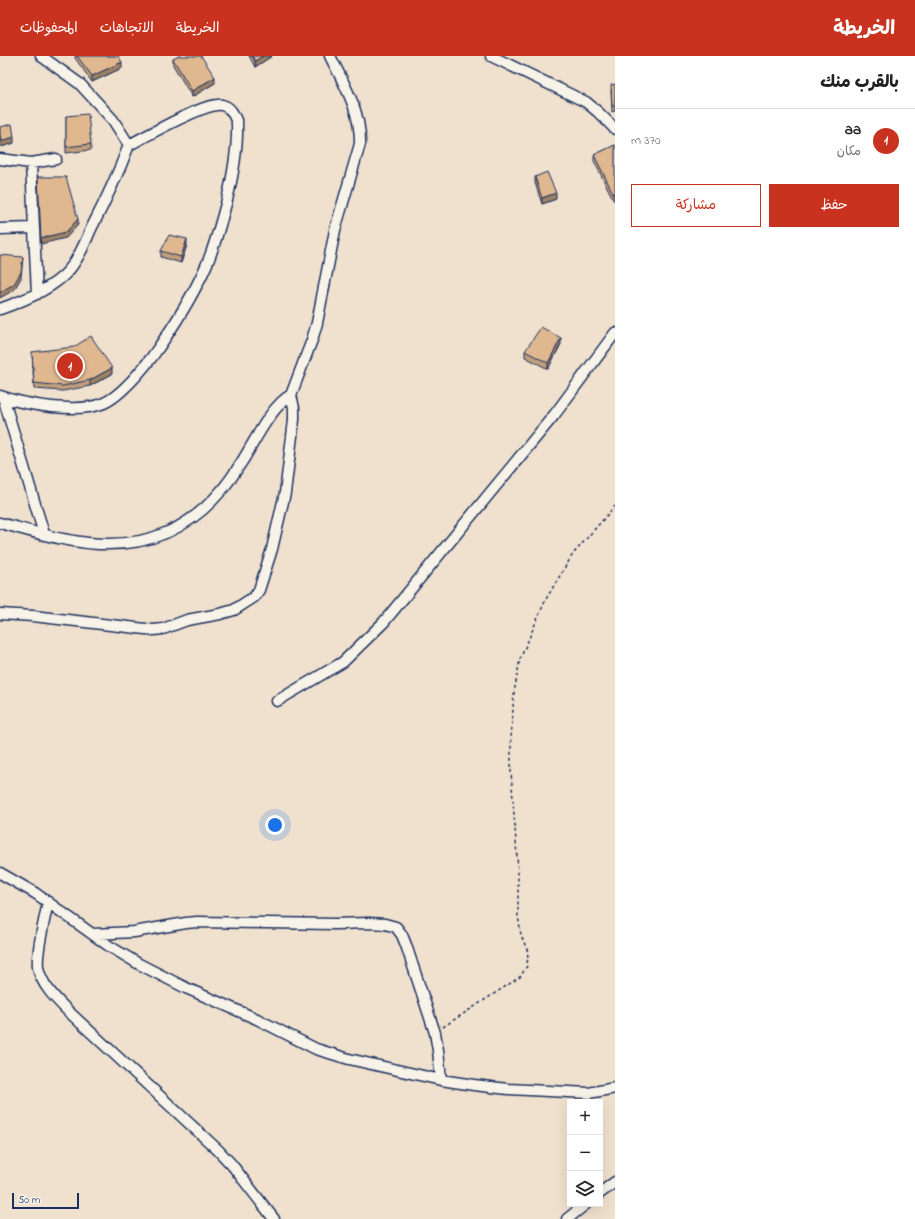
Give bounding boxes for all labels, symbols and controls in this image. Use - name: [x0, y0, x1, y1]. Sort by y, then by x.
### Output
- text: الخريطة: [833, 16, 895, 43]
- text: المحفوظات: [20, 18, 78, 39]
- text: الاتجاهات: [100, 18, 154, 39]
- text: الخريطة: [176, 18, 219, 39]
- text: بالقرب منك: [820, 70, 899, 95]
- text: aa: [845, 119, 861, 141]
- text: 370 m: [631, 131, 661, 150]
- text: 1: [884, 131, 888, 150]
- text: مكان: [837, 142, 861, 161]
- button: مشاركة: [631, 184, 761, 227]
- button: حفظ: [769, 184, 899, 227]
- pin: 1: [57, 351, 83, 381]
- your location: [265, 815, 285, 835]
- map controls: [567, 1099, 603, 1207]
- button: +: [567, 1099, 603, 1135]
- button: −: [567, 1135, 603, 1171]
- button: layers: [567, 1171, 603, 1207]
- scale bar: [12, 1191, 79, 1210]
- text: 50 m: [18, 1192, 40, 1208]

